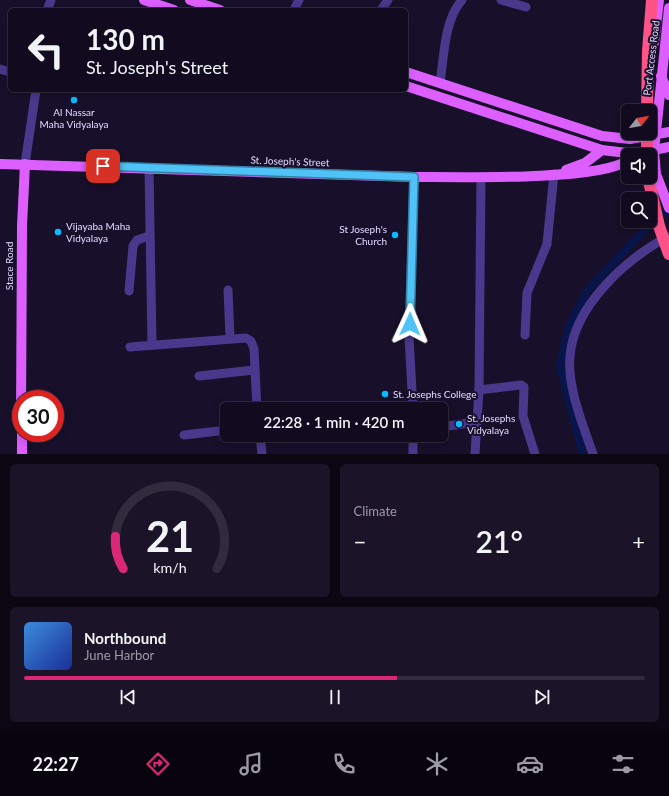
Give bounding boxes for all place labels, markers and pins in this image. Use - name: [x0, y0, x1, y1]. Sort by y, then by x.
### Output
- marker: Al Nassar Maha Vidyalaya: [69, 95, 79, 105]
- place label: Al Nassar Maha Vidyalaya: [40, 106, 108, 130]
- pin: [86, 149, 120, 183]
- place label: Vijayaba Maha Vidyalaya: [66, 220, 130, 244]
- place label: St Joseph's Church: [339, 223, 387, 247]
- marker: Vijayaba Maha Vidyalaya: [53, 227, 63, 237]
- marker: St Joseph's Church: [390, 230, 400, 240]
- place label: St. Josephs College: [393, 388, 476, 400]
- marker: St. Josephs College: [380, 389, 390, 399]
- place label: St. Josephs Vidyalaya: [467, 412, 515, 436]
- marker: St. Josephs Vidyalaya: [454, 419, 464, 429]

